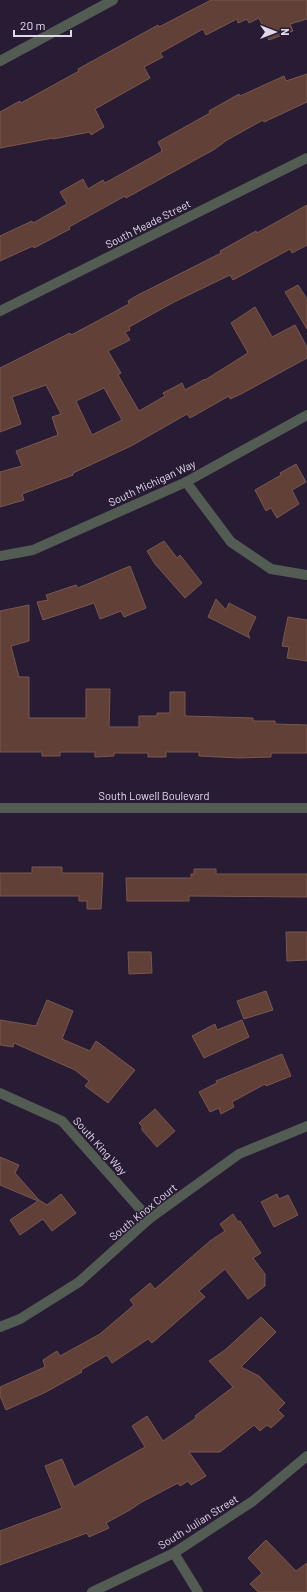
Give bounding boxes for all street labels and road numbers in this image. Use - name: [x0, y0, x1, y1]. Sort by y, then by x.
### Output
- street label: South Meade Street: [103, 196, 193, 251]
- street label: South Michigan Way: [106, 457, 198, 509]
- street label: South Lowell Boulevard: [98, 789, 210, 802]
- street label: South King Way: [71, 1114, 130, 1177]
- street label: South Knox Court: [106, 1180, 179, 1243]
- street label: South Julian Street: [155, 1492, 240, 1551]

